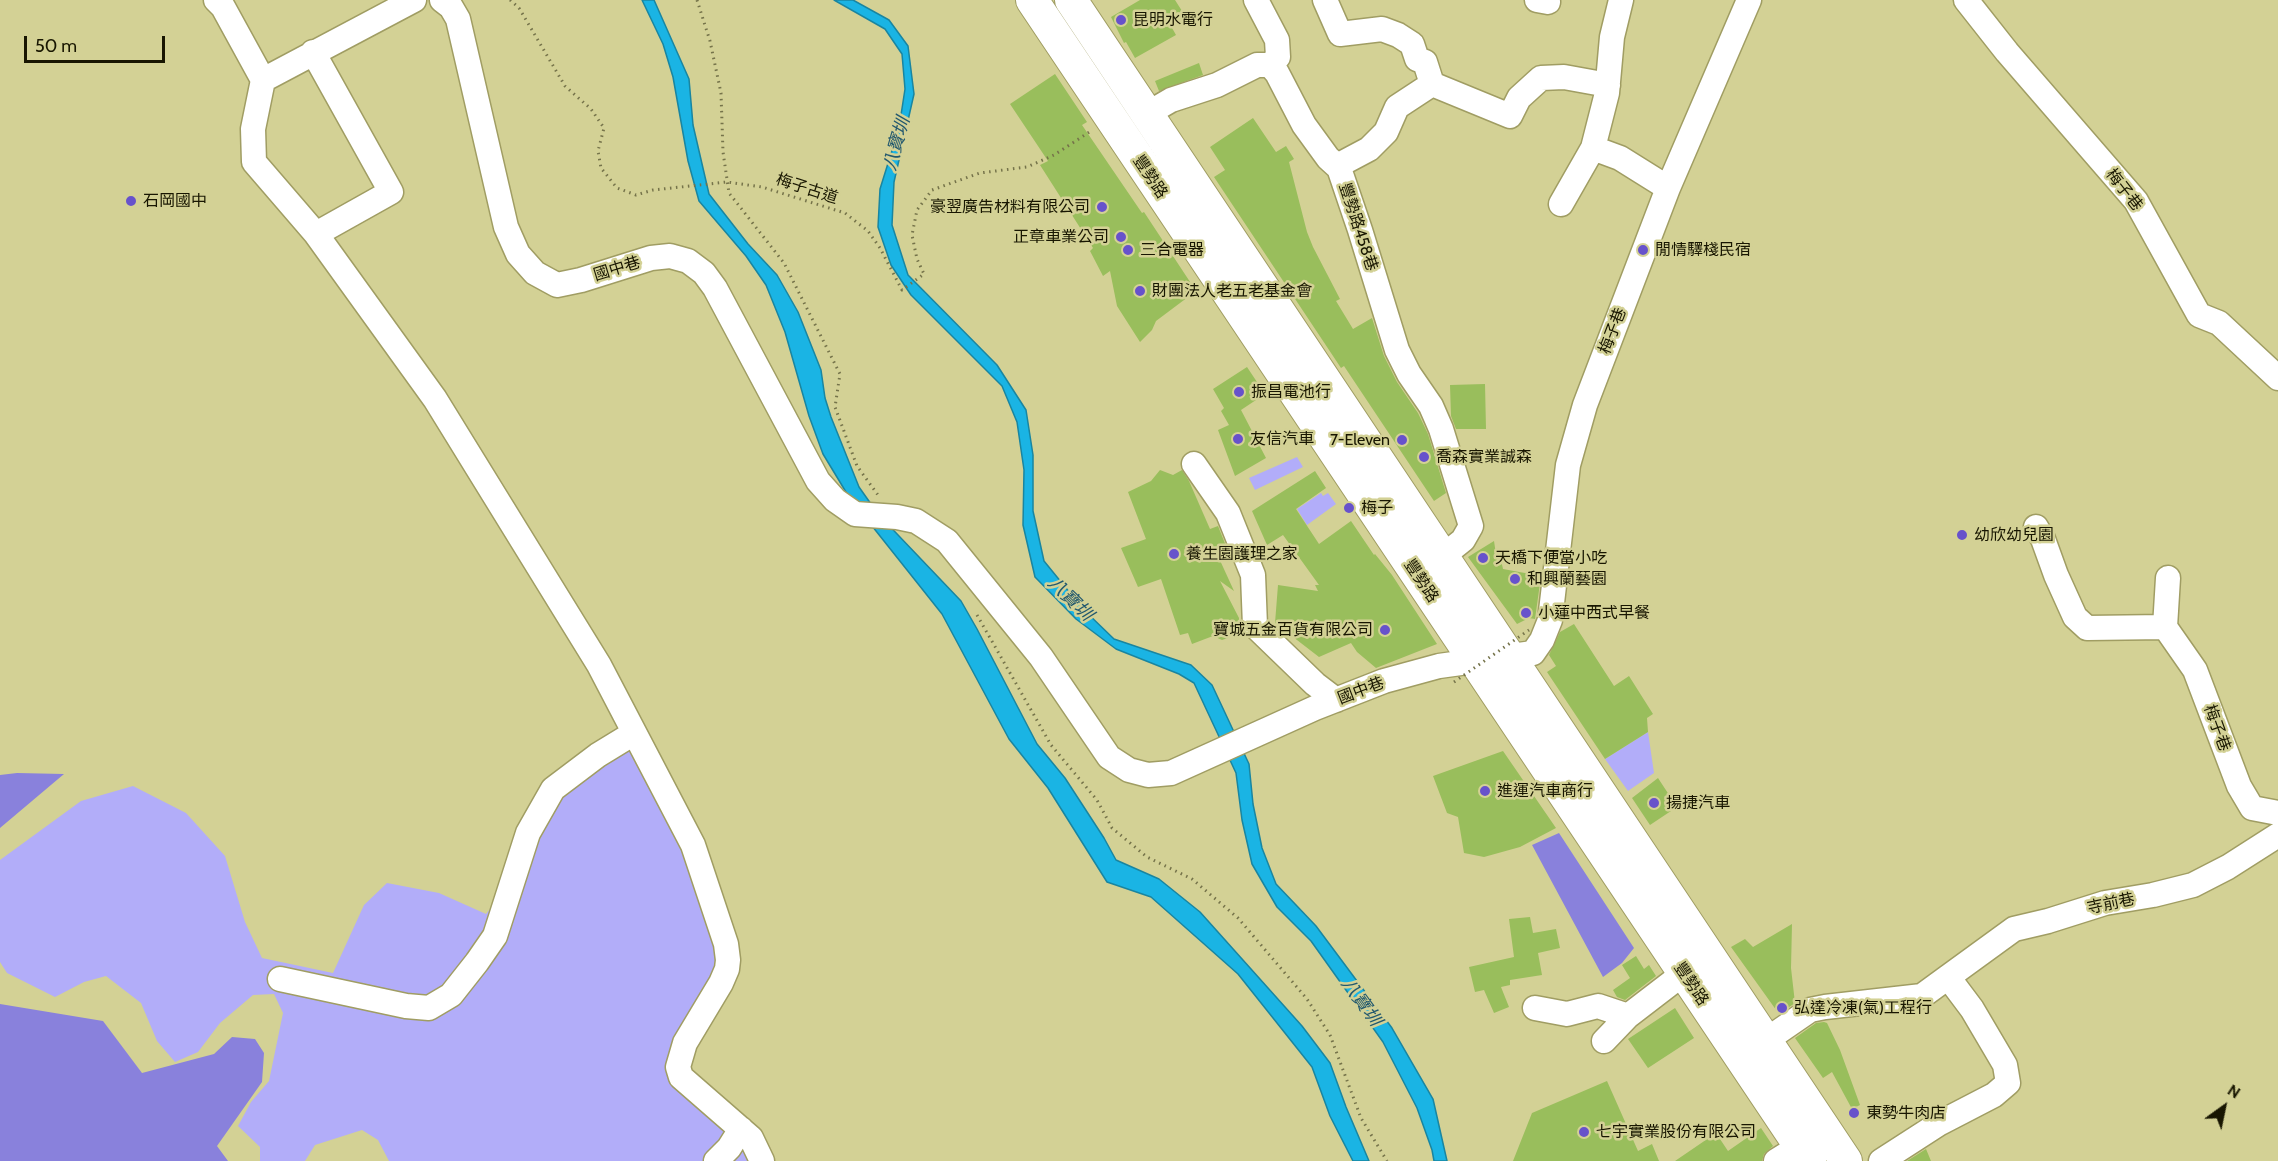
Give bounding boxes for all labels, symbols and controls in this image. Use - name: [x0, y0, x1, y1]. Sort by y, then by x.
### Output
- place label: 昆明水電行: [1133, 10, 1213, 30]
- marker: 昆明水電行: [1114, 13, 1128, 27]
- scale bar: [27, 24, 168, 62]
- text: 50 m: [35, 35, 77, 57]
- water label: 八寶圳: [879, 115, 915, 173]
- street label: 豐勢路: [1129, 152, 1171, 202]
- street label: 梅子巷: [2102, 165, 2146, 215]
- street label: 梅子古道: [774, 170, 840, 208]
- street label: 豐勢路458巷: [1335, 180, 1381, 274]
- place label: 石岡國中: [143, 191, 207, 211]
- marker: 石岡國中: [124, 194, 138, 208]
- place label: 豪翌廣告材料有限公司: [930, 197, 1090, 217]
- marker: 豪翌廣告材料有限公司: [1095, 200, 1109, 214]
- place label: 正章車業公司: [1013, 227, 1109, 247]
- marker: 正章車業公司: [1114, 230, 1128, 244]
- place label: 三合電器: [1140, 240, 1204, 260]
- place label: 閒情驛棧民宿: [1655, 240, 1751, 260]
- marker: 三合電器: [1121, 243, 1135, 257]
- marker: 閒情驛棧民宿: [1636, 243, 1650, 257]
- street label: 國中巷: [591, 253, 643, 285]
- place label: 財團法人老五老基金會: [1152, 281, 1312, 301]
- marker: 財團法人老五老基金會: [1133, 284, 1147, 298]
- street label: 梅子巷: [1595, 305, 1631, 357]
- place label: 振昌電池行: [1251, 382, 1331, 402]
- marker: 振昌電池行: [1232, 385, 1246, 399]
- place label: 友信汽車: [1250, 429, 1314, 449]
- place label: 7-Eleven: [1330, 430, 1390, 450]
- marker: 友信汽車: [1231, 432, 1245, 446]
- marker: 7-Eleven: [1395, 433, 1409, 447]
- place label: 喬森實業誠森: [1436, 447, 1532, 467]
- marker: 喬森實業誠森: [1417, 450, 1431, 464]
- place label: 梅子: [1361, 498, 1393, 518]
- marker: 梅子: [1342, 501, 1356, 515]
- place label: 幼欣幼兒園: [1974, 525, 2054, 545]
- marker: 幼欣幼兒園: [1955, 528, 1969, 542]
- place label: 養生園護理之家: [1186, 544, 1298, 564]
- marker: 養生園護理之家: [1167, 547, 1181, 561]
- place label: 天橋下便當小吃: [1495, 548, 1607, 568]
- marker: 天橋下便當小吃: [1476, 551, 1490, 565]
- street label: 豐勢路: [1400, 556, 1442, 606]
- place label: 和興蘭藝園: [1527, 569, 1607, 589]
- water label: 八寶圳: [1043, 572, 1097, 626]
- marker: 和興蘭藝園: [1508, 572, 1522, 586]
- place label: 小蓮中西式早餐: [1538, 603, 1650, 623]
- marker: 小蓮中西式早餐: [1519, 606, 1533, 620]
- place label: 寶城五金百貨有限公司: [1213, 620, 1373, 640]
- marker: 寶城五金百貨有限公司: [1378, 623, 1392, 637]
- street label: 國中巷: [1335, 673, 1387, 709]
- street label: 梅子巷: [2200, 702, 2234, 754]
- place label: 進運汽車商行: [1497, 781, 1593, 801]
- marker: 進運汽車商行: [1478, 784, 1492, 798]
- place label: 揚捷汽車: [1666, 793, 1730, 813]
- marker: 揚捷汽車: [1647, 796, 1661, 810]
- street label: 寺前巷: [2086, 890, 2136, 918]
- street label: 豐勢路: [1670, 959, 1712, 1009]
- water label: 八寶圳: [1336, 974, 1386, 1030]
- place label: 弘達冷凍(氣)工程行: [1794, 998, 1932, 1018]
- marker: 弘達冷凍(氣)工程行: [1775, 1001, 1789, 1015]
- north arrow: [2194, 1077, 2254, 1137]
- text: N: [2224, 1080, 2244, 1103]
- place label: 東勢牛肉店: [1866, 1103, 1946, 1123]
- marker: 東勢牛肉店: [1847, 1106, 1861, 1120]
- place label: 七宇實業股份有限公司: [1596, 1122, 1756, 1142]
- marker: 七宇實業股份有限公司: [1577, 1125, 1591, 1139]

